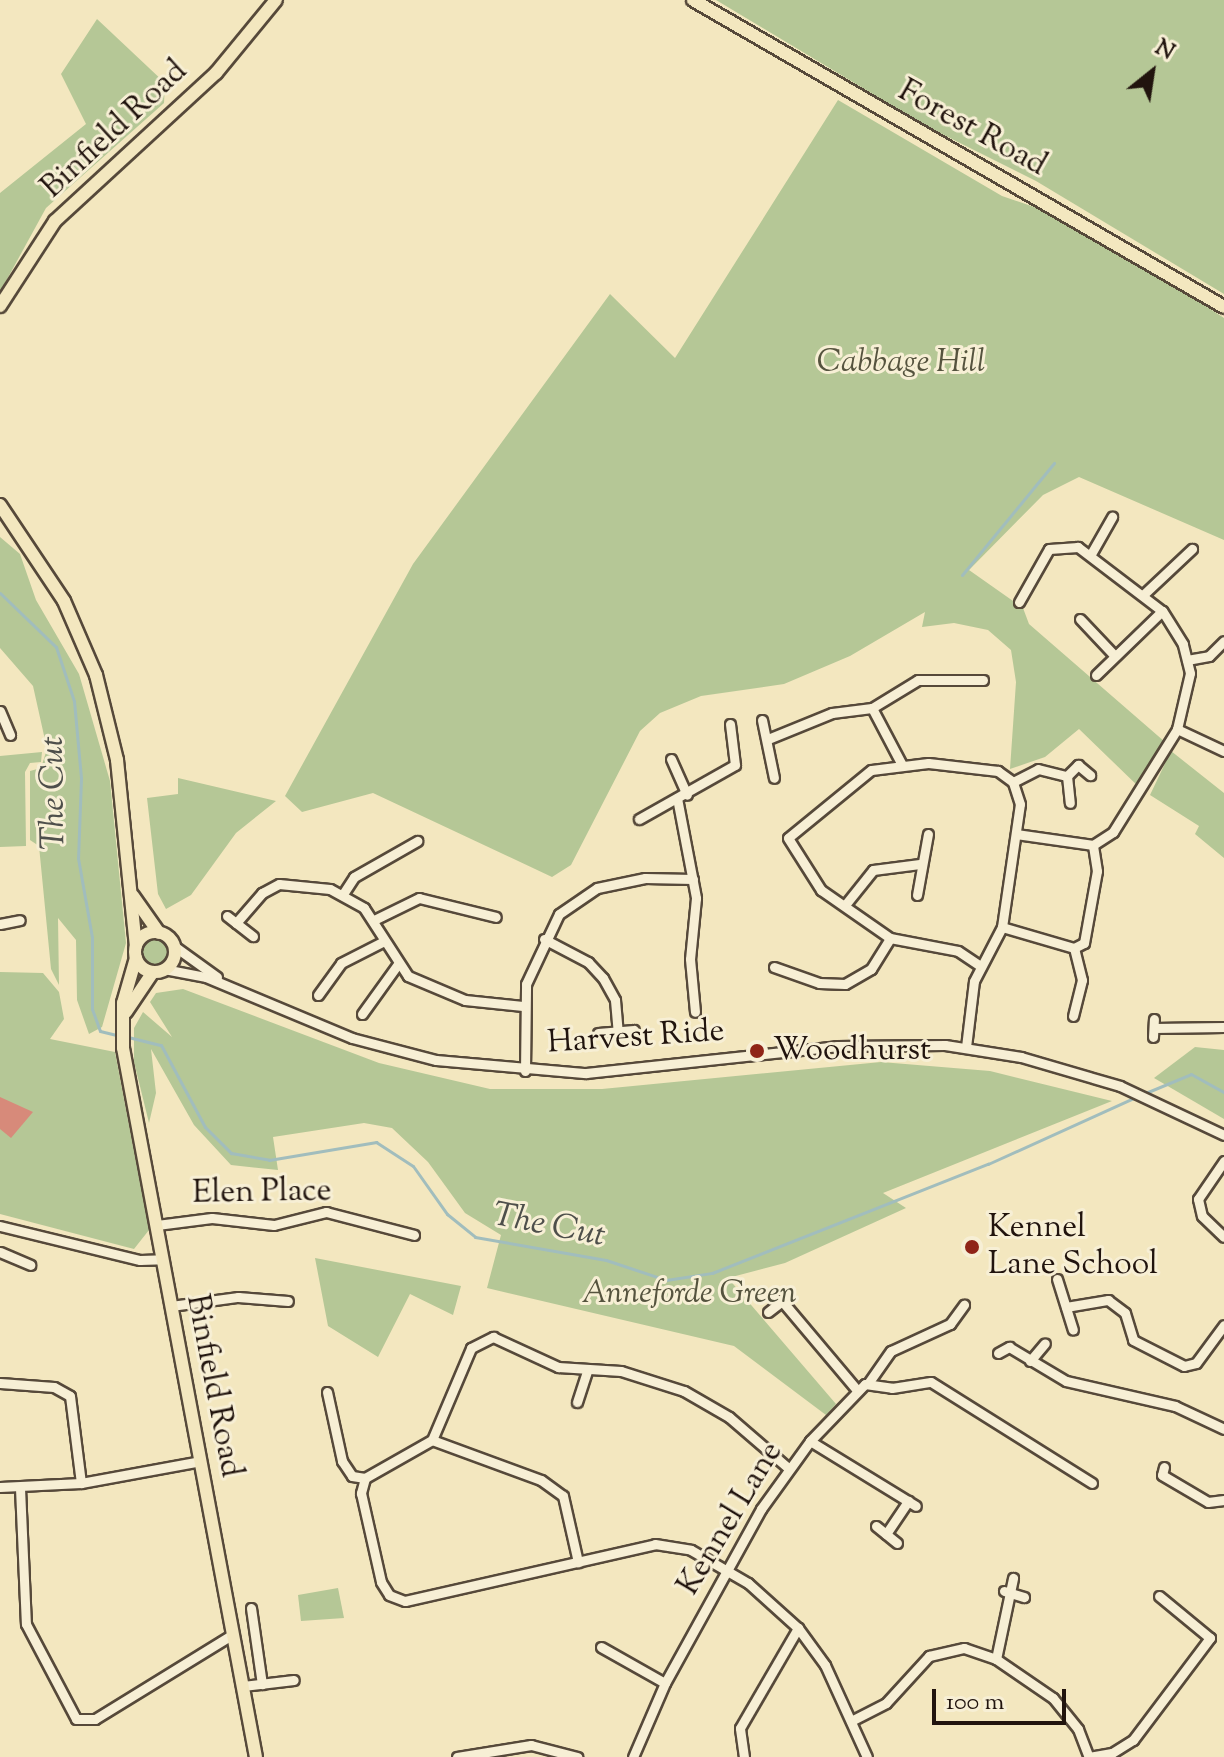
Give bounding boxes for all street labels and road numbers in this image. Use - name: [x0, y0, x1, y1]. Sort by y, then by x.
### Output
- street label: Binfield Road: [34, 53, 196, 207]
- street label: Forest Road: [891, 72, 1053, 186]
- street label: Harvest Ride: [546, 1013, 726, 1063]
- street label: Elen Place: [192, 1173, 332, 1213]
- street label: Binfield Road: [176, 1291, 250, 1481]
- street label: Kennel Lane: [670, 1435, 792, 1603]

